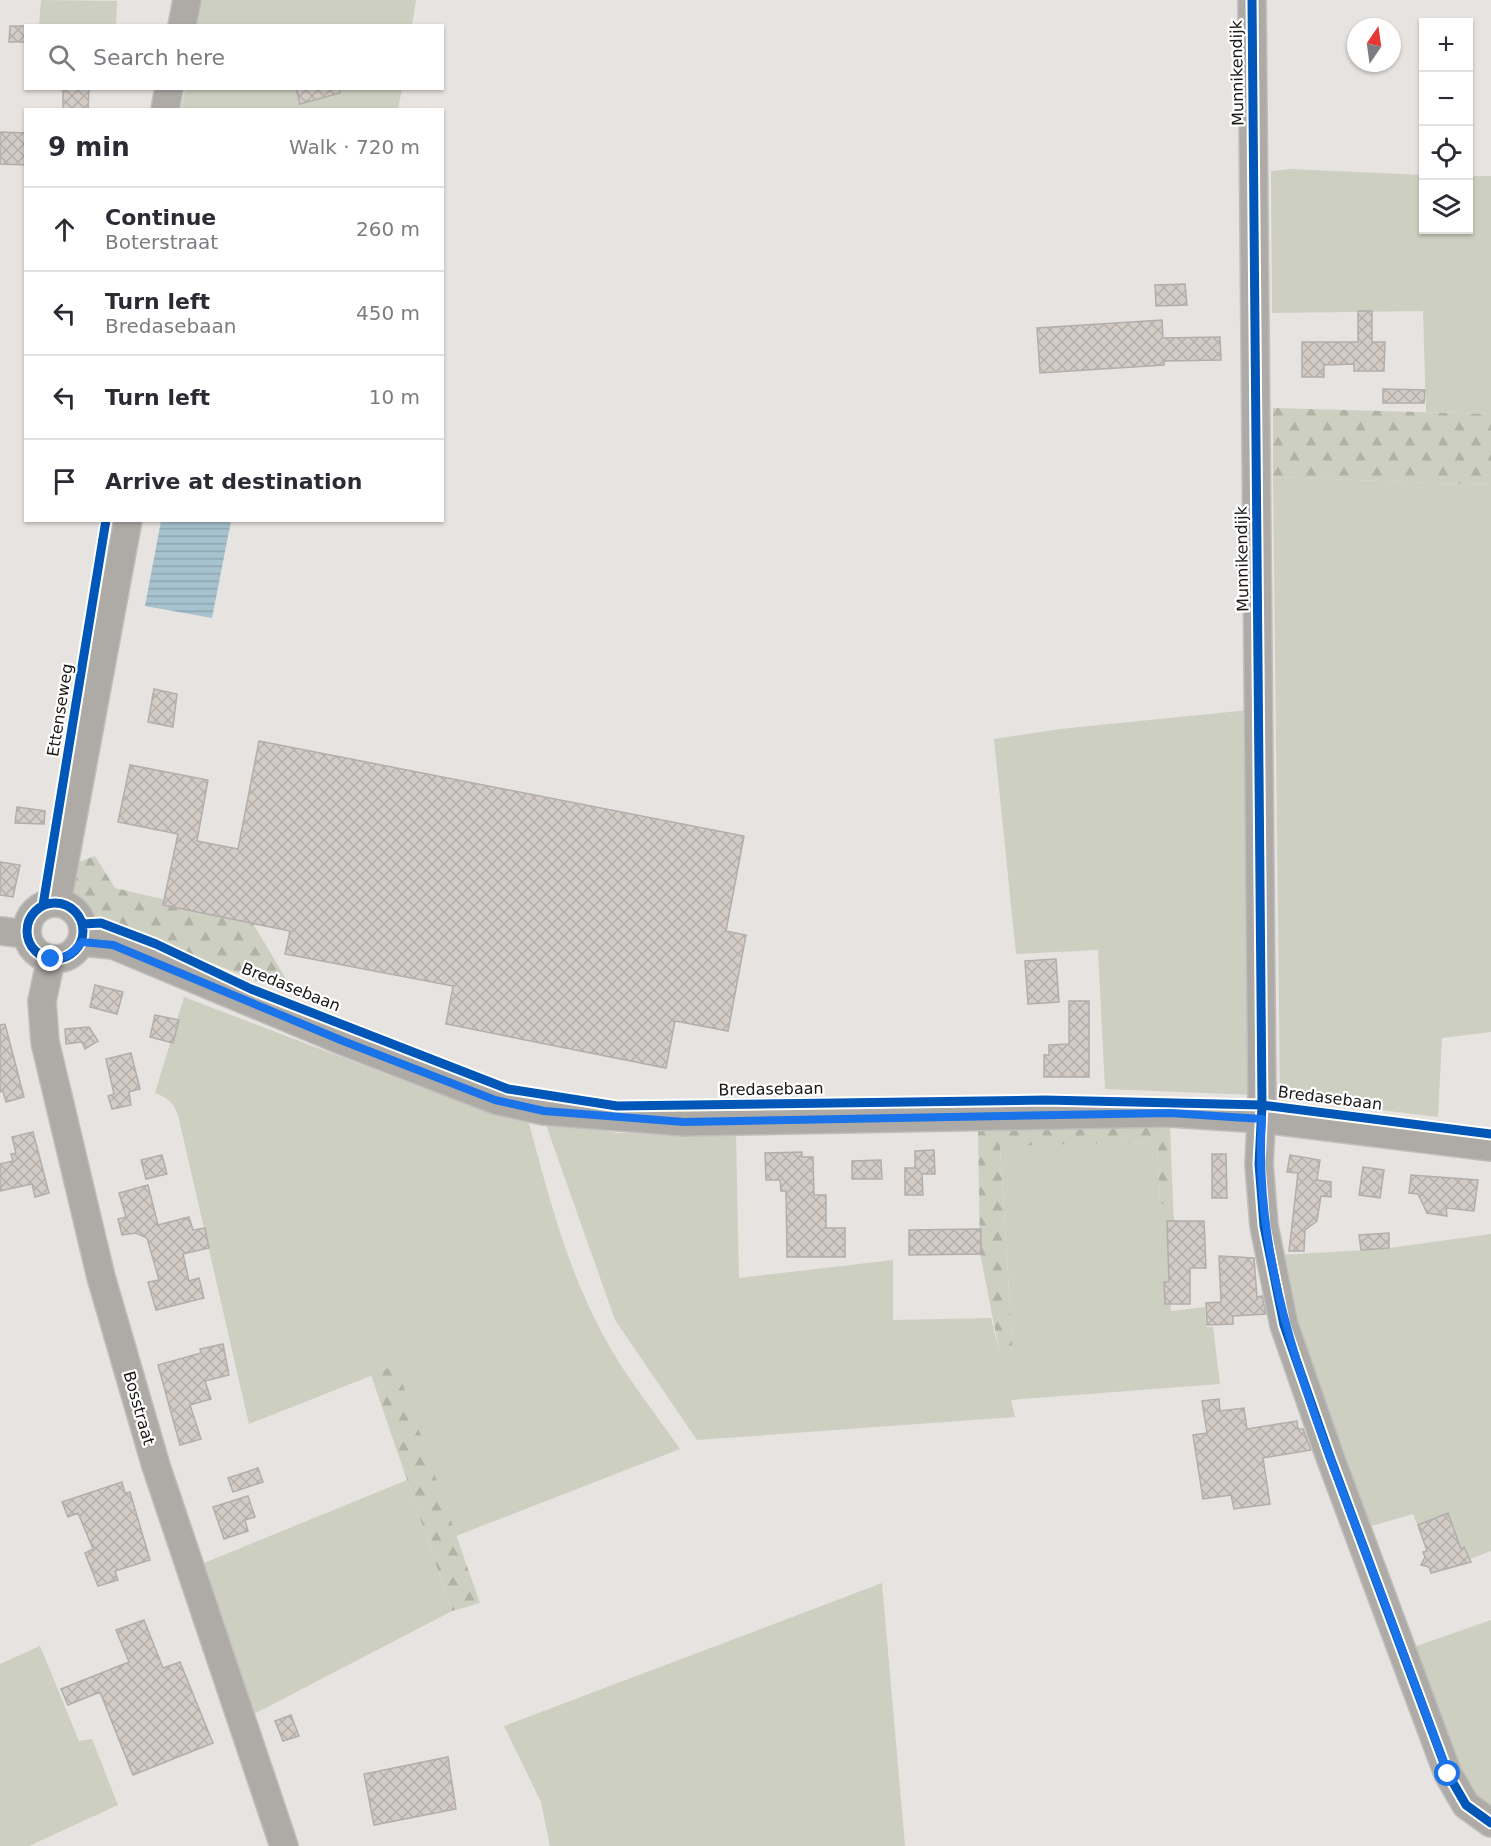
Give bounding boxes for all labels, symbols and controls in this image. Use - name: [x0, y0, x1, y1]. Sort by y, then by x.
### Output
- north arrow: [1347, 18, 1401, 72]
- map controls: [1419, 18, 1473, 234]
- button: +: [1419, 18, 1473, 72]
- street label: Munnikendijk: [1227, 19, 1247, 126]
- search box: [24, 24, 444, 90]
- icon: search: [45, 41, 78, 74]
- text: Search here: [93, 45, 225, 70]
- button: −: [1419, 72, 1473, 126]
- button: locate: [1419, 126, 1473, 180]
- text: 9 min: [48, 132, 130, 162]
- text: Walk · 720 m: [289, 135, 420, 159]
- button: layers: [1419, 180, 1473, 234]
- text: Continue: [105, 205, 216, 230]
- icon: ahead: [48, 213, 81, 246]
- text: 260 m: [356, 217, 420, 241]
- text: Boterstraat: [105, 230, 218, 254]
- text: Turn left: [105, 289, 210, 314]
- icon: left: [48, 297, 81, 330]
- text: 450 m: [356, 301, 420, 325]
- text: Bredasebaan: [105, 314, 236, 338]
- icon: left: [48, 381, 81, 414]
- text: Turn left: [105, 385, 210, 410]
- text: 10 m: [369, 385, 420, 409]
- icon: arrive: [48, 465, 81, 498]
- text: Arrive at destination: [105, 469, 362, 494]
- street label: Munnikendijk: [1232, 505, 1252, 612]
- street label: Ettenseweg: [43, 662, 77, 758]
- route end: [37, 945, 63, 971]
- street label: Bredasebaan: [239, 959, 343, 1015]
- street label: Bredasebaan: [718, 1079, 824, 1099]
- street label: Bredasebaan: [1277, 1082, 1383, 1114]
- street label: Bosstraat: [119, 1369, 159, 1447]
- route start: [1434, 1760, 1460, 1786]

